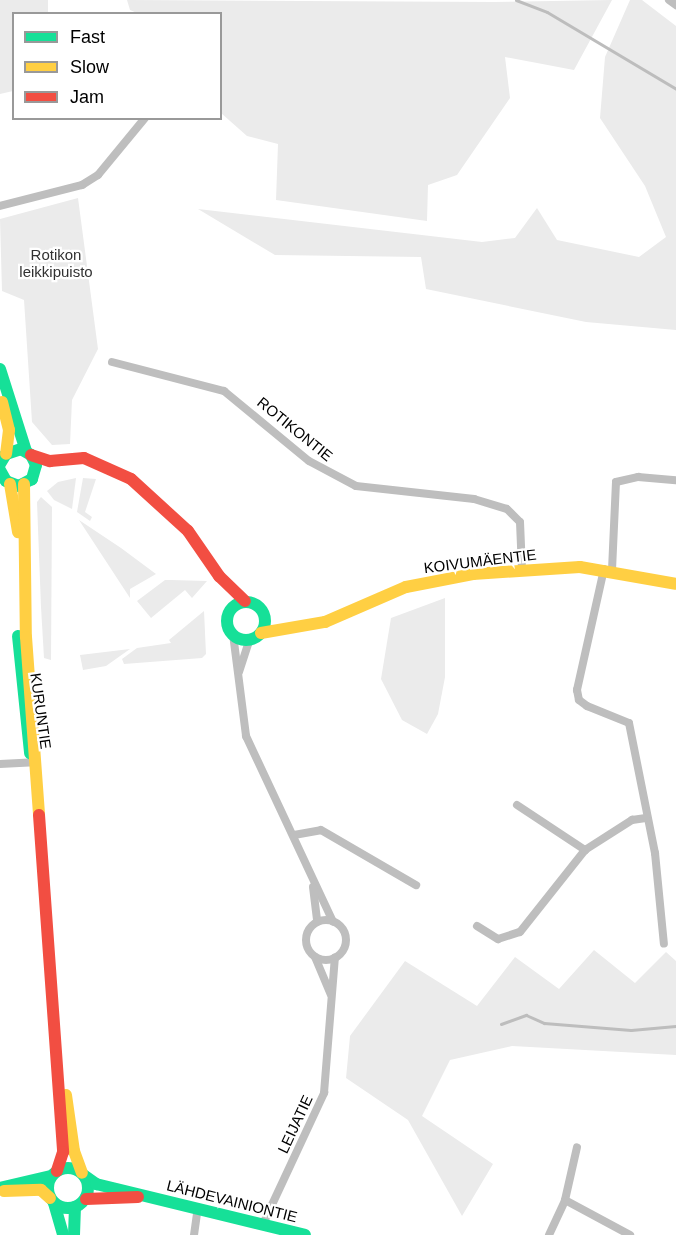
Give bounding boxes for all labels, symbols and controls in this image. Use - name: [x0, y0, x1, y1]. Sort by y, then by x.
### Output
- legend: [12, 12, 222, 120]
- text: Fast: [70, 27, 105, 47]
- text: Slow: [70, 57, 109, 77]
- text: Jam: [70, 87, 104, 107]
- park label: Rotikon leikkipuisto: [19, 245, 93, 280]
- street label: ROTIKONTIE: [254, 393, 336, 465]
- street label: KOIVUMÄENTIE: [423, 545, 537, 577]
- street label: KURUNTIE: [27, 672, 55, 750]
- street label: LEIJATIE: [274, 1092, 316, 1156]
- street label: LÄHDEVAINIONTIE: [165, 1176, 299, 1226]

